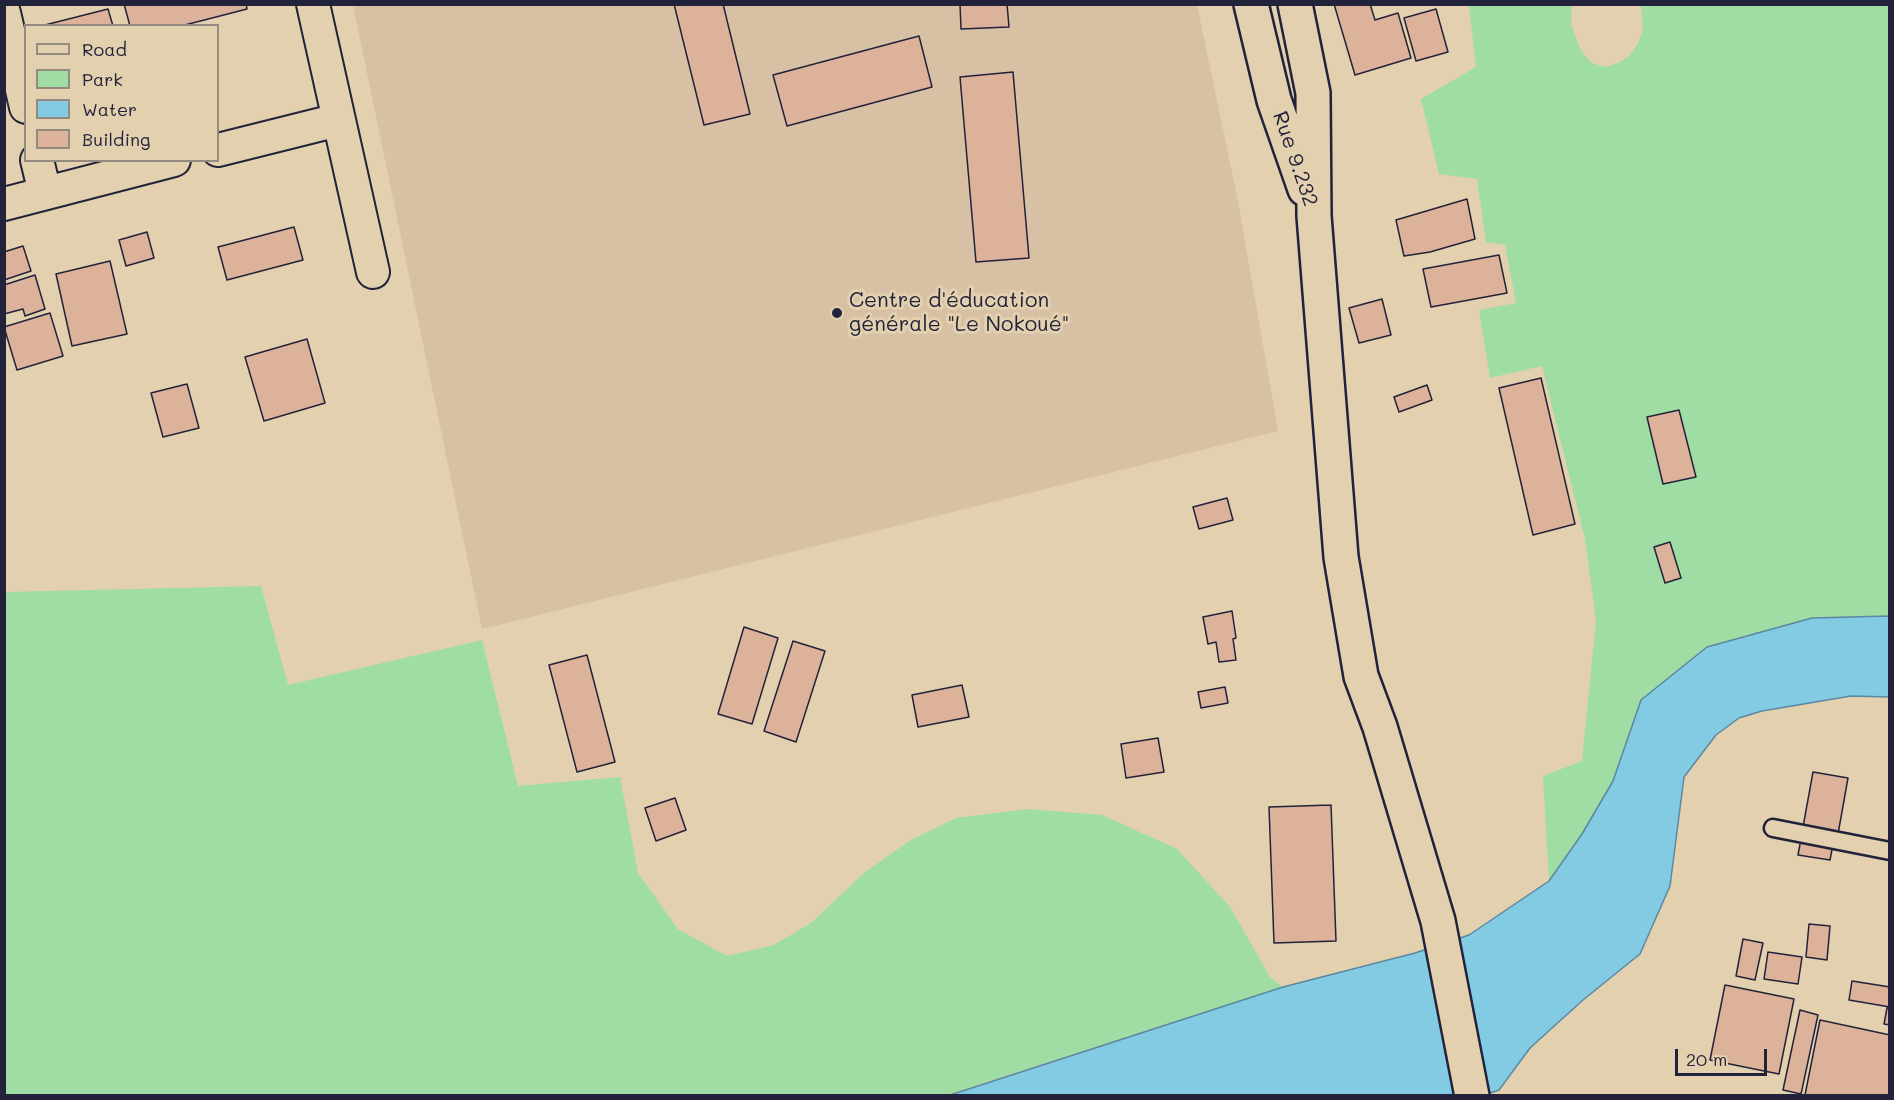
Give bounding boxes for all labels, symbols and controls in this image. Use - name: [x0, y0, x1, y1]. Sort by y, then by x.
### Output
- legend: [24, 24, 219, 162]
- text: Road: [82, 37, 127, 61]
- text: Park: [82, 67, 123, 91]
- text: Water: [82, 97, 137, 121]
- street label: Rue 9.232: [1267, 108, 1323, 210]
- text: Building: [82, 127, 150, 151]
- place label: Centre d'éducation générale "Le Nokoué": [849, 288, 1069, 338]
- marker: Centre d'éducation générale "Le Nokoué": [830, 306, 844, 320]
- scale bar: [1678, 1037, 1770, 1075]
- text: 20 m: [1686, 1047, 1727, 1071]

